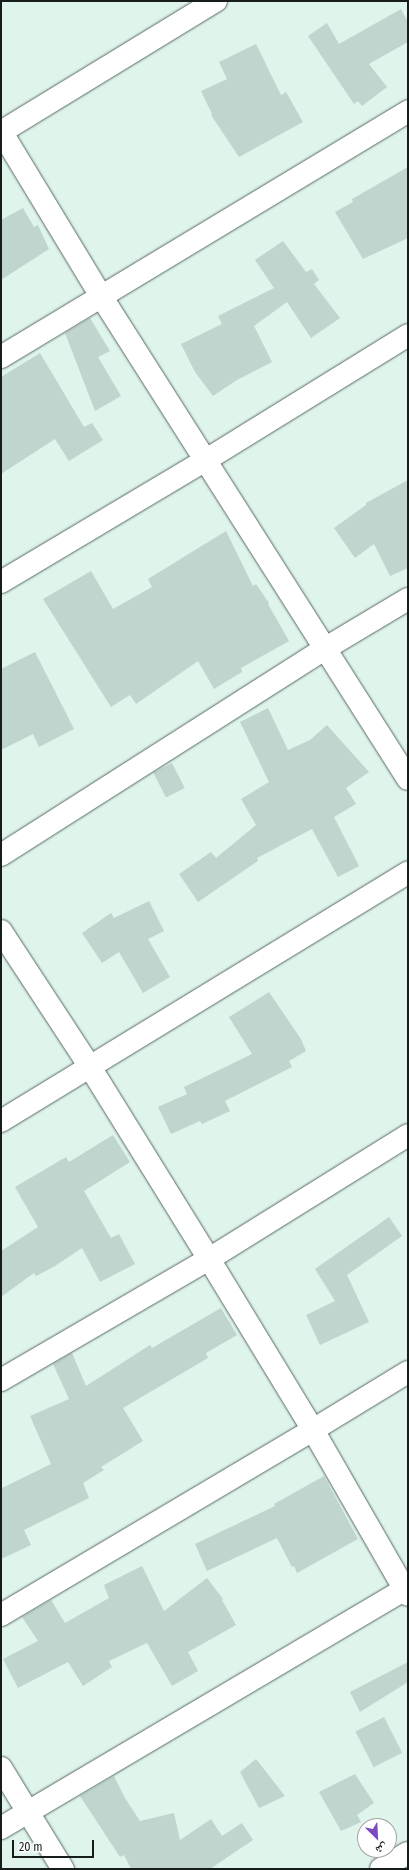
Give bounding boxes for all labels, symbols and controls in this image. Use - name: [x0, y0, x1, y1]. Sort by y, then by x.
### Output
- north arrow: [357, 1818, 397, 1858]
- scale bar: [14, 1832, 96, 1858]
- text: 20 m: [19, 1840, 43, 1854]
- text: ش: [374, 1840, 390, 1857]

